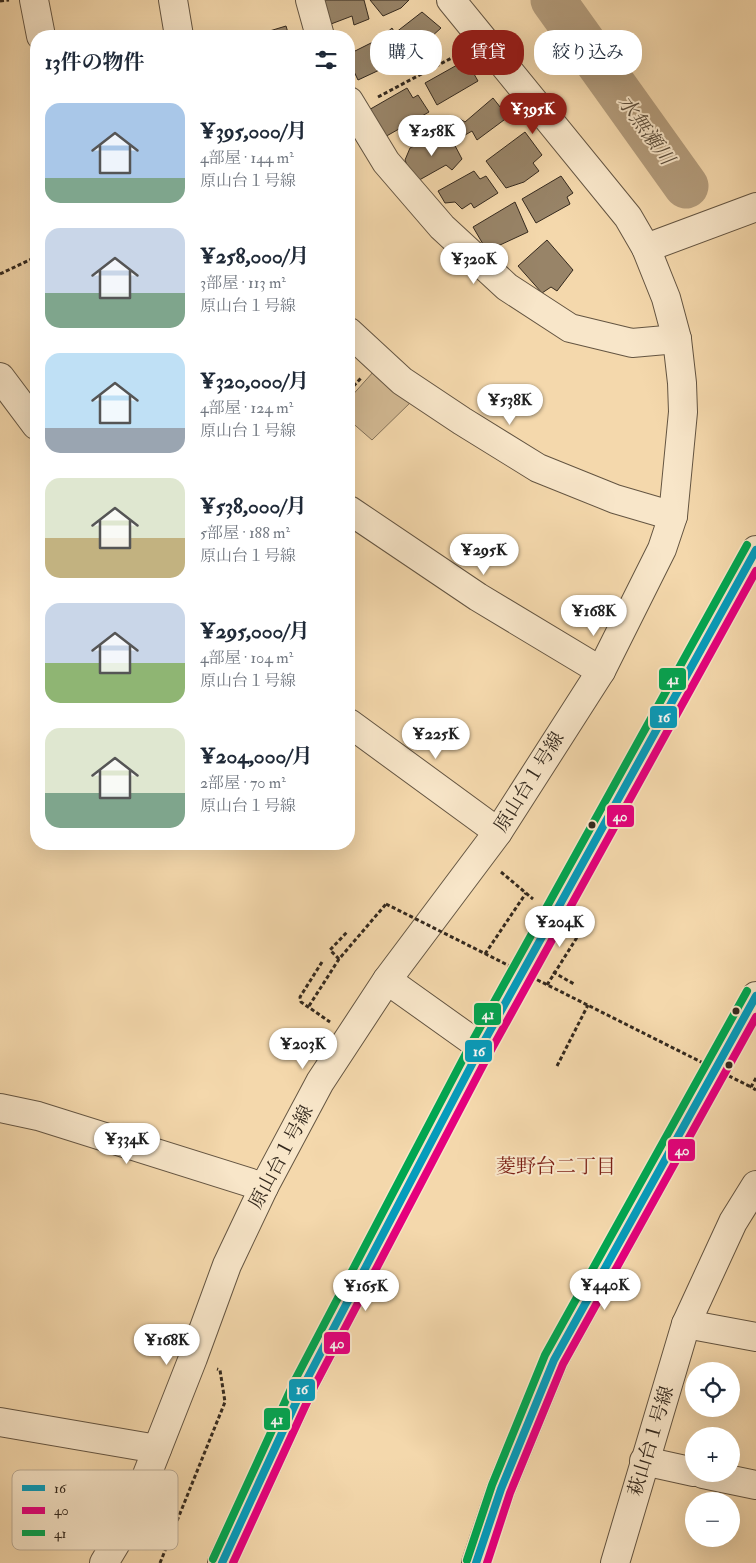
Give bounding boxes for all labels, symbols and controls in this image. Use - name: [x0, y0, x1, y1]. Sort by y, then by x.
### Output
- chip: 購入: [370, 30, 442, 75]
- chip: 賃貸: [452, 30, 524, 75]
- chip: 絞り込み: [534, 30, 642, 75]
- icon: filters: [312, 46, 340, 74]
- text: 13件の物件: [45, 49, 145, 76]
- water label: 水無瀬川: [612, 90, 681, 171]
- pin: ¥395K: [498, 92, 568, 135]
- text: ¥395K: [511, 99, 555, 119]
- pin: ¥258K: [397, 114, 467, 157]
- text: ¥395,000/月: [200, 118, 307, 145]
- text: ¥258K: [409, 121, 455, 141]
- icon: home: [85, 123, 145, 183]
- text: 4部屋 · 144 m²: [200, 148, 294, 168]
- text: 原山台１号線: [200, 171, 296, 191]
- pin: ¥320K: [439, 242, 509, 285]
- text: ¥258,000/月: [200, 243, 309, 270]
- icon: home: [85, 248, 145, 308]
- text: ¥320K: [451, 249, 497, 269]
- text: 3部屋 · 113 m²: [200, 273, 286, 293]
- text: 原山台１号線: [200, 296, 296, 316]
- text: ¥320,000/月: [200, 368, 309, 395]
- icon: home: [85, 373, 145, 433]
- pin: ¥538K: [475, 384, 545, 426]
- text: ¥538K: [488, 390, 532, 410]
- text: 4部屋 · 124 m²: [200, 398, 293, 418]
- text: 原山台１号線: [200, 421, 296, 441]
- text: ¥538,000/月: [200, 493, 307, 520]
- icon: home: [85, 498, 145, 558]
- text: 5部屋 · 188 m²: [200, 523, 290, 543]
- pin: ¥295K: [449, 534, 519, 576]
- text: ¥295K: [461, 540, 507, 560]
- text: 原山台１号線: [200, 546, 296, 566]
- pin: ¥168K: [559, 594, 629, 637]
- text: ¥168K: [572, 601, 616, 621]
- text: ¥295,000/月: [200, 618, 310, 645]
- icon: home: [85, 623, 145, 683]
- text: 4部屋 · 104 m²: [200, 648, 293, 668]
- line badge: 41: [658, 667, 687, 691]
- text: 原山台１号線: [200, 671, 296, 691]
- text: 41: [666, 671, 679, 688]
- line badge: 16: [649, 705, 678, 729]
- text: 16: [658, 709, 671, 726]
- pin: ¥225K: [401, 718, 471, 760]
- text: ¥225K: [413, 724, 459, 744]
- street label: 原山台１号線: [489, 727, 569, 837]
- text: ¥204,000/月: [200, 743, 313, 770]
- icon: home: [85, 748, 145, 808]
- text: 2部屋 · 70 m²: [200, 773, 286, 793]
- text: 原山台１号線: [200, 796, 296, 816]
- line badge: 40: [606, 804, 635, 828]
- text: 40: [612, 808, 627, 825]
- unlabelled marker: [587, 820, 597, 830]
- pin: ¥204K: [525, 906, 595, 948]
- text: ¥204K: [536, 912, 584, 932]
- line badge: 41: [473, 1002, 502, 1026]
- text: 41: [481, 1006, 494, 1023]
- unlabelled marker: [731, 1006, 741, 1016]
- pin: ¥203K: [268, 1028, 338, 1070]
- text: ¥203K: [280, 1034, 326, 1054]
- line badge: 16: [464, 1039, 493, 1063]
- text: 16: [473, 1043, 486, 1060]
- unlabelled marker: [724, 1060, 734, 1070]
- street label: 原山台１号線: [244, 1101, 318, 1213]
- pin: ¥334K: [92, 1122, 162, 1165]
- text: ¥334K: [105, 1129, 149, 1149]
- line badge: 40: [667, 1138, 696, 1162]
- text: 40: [674, 1142, 689, 1159]
- district label: 菱野台二丁目: [496, 1154, 616, 1179]
- pin: ¥440K: [570, 1268, 640, 1311]
- pin: ¥165K: [331, 1270, 401, 1312]
- text: ¥440K: [581, 1275, 629, 1295]
- text: ¥165K: [344, 1276, 388, 1296]
- pin: ¥168K: [132, 1324, 202, 1366]
- text: ¥168K: [145, 1330, 189, 1350]
- line badge: 40: [323, 1331, 351, 1355]
- text: 40: [329, 1335, 344, 1352]
- map controls: [685, 1362, 740, 1547]
- button: locate: [685, 1362, 740, 1417]
- line badge: 16: [288, 1378, 316, 1402]
- text: 16: [296, 1381, 309, 1398]
- street label: 萩山台１号線: [623, 1383, 679, 1499]
- line badge: 41: [263, 1407, 291, 1431]
- text: 41: [270, 1411, 283, 1428]
- button: +: [685, 1427, 740, 1482]
- legend: [12, 1470, 178, 1550]
- text: 16: [54, 1480, 67, 1497]
- button: −: [685, 1492, 740, 1547]
- text: 40: [54, 1502, 69, 1519]
- text: 41: [54, 1525, 67, 1542]

